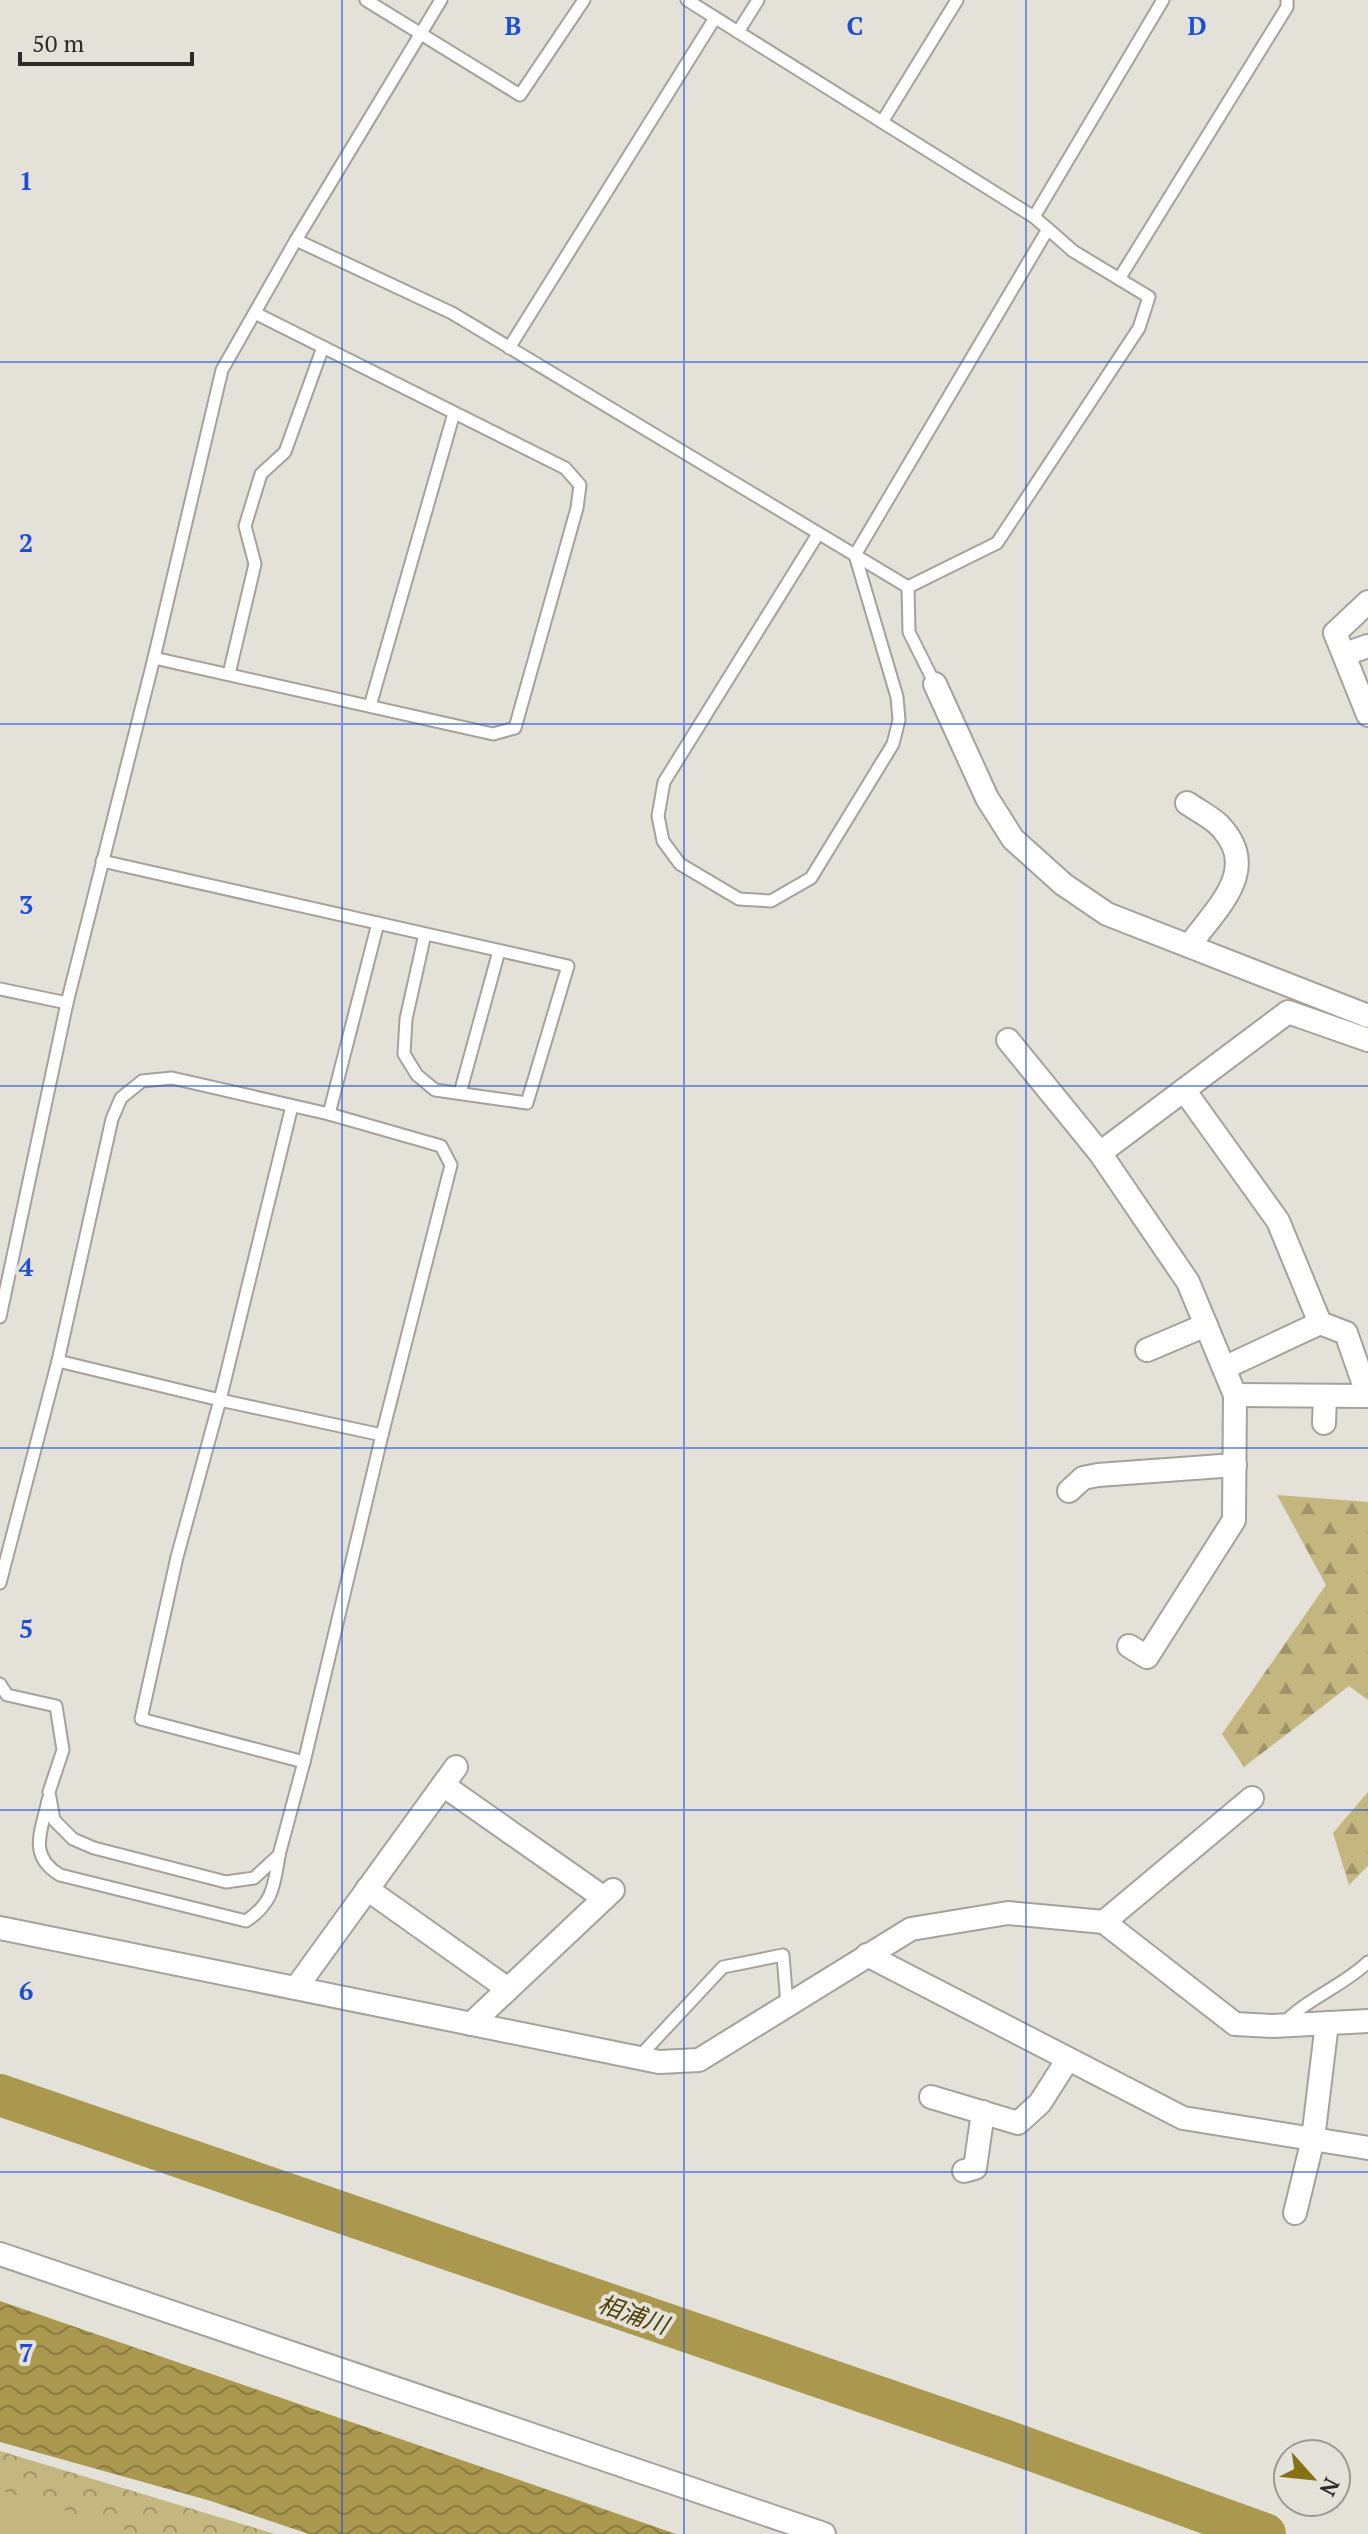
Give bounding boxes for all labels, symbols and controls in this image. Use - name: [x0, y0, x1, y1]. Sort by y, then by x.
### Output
- text: B: [505, 8, 521, 42]
- text: C: [847, 8, 863, 42]
- text: D: [1187, 8, 1207, 42]
- scale bar: [20, 16, 192, 66]
- text: 50 m: [32, 27, 84, 59]
- text: 1: [19, 163, 33, 197]
- text: 2: [19, 525, 33, 559]
- text: 3: [19, 887, 33, 921]
- text: 4: [19, 1249, 34, 1283]
- text: 5: [19, 1611, 33, 1645]
- text: 6: [19, 1973, 33, 2007]
- water label: 相浦川: [594, 2287, 675, 2342]
- text: 7: [19, 2335, 33, 2369]
- north arrow: [1272, 2438, 1352, 2518]
- text: N: [1313, 2473, 1347, 2502]

